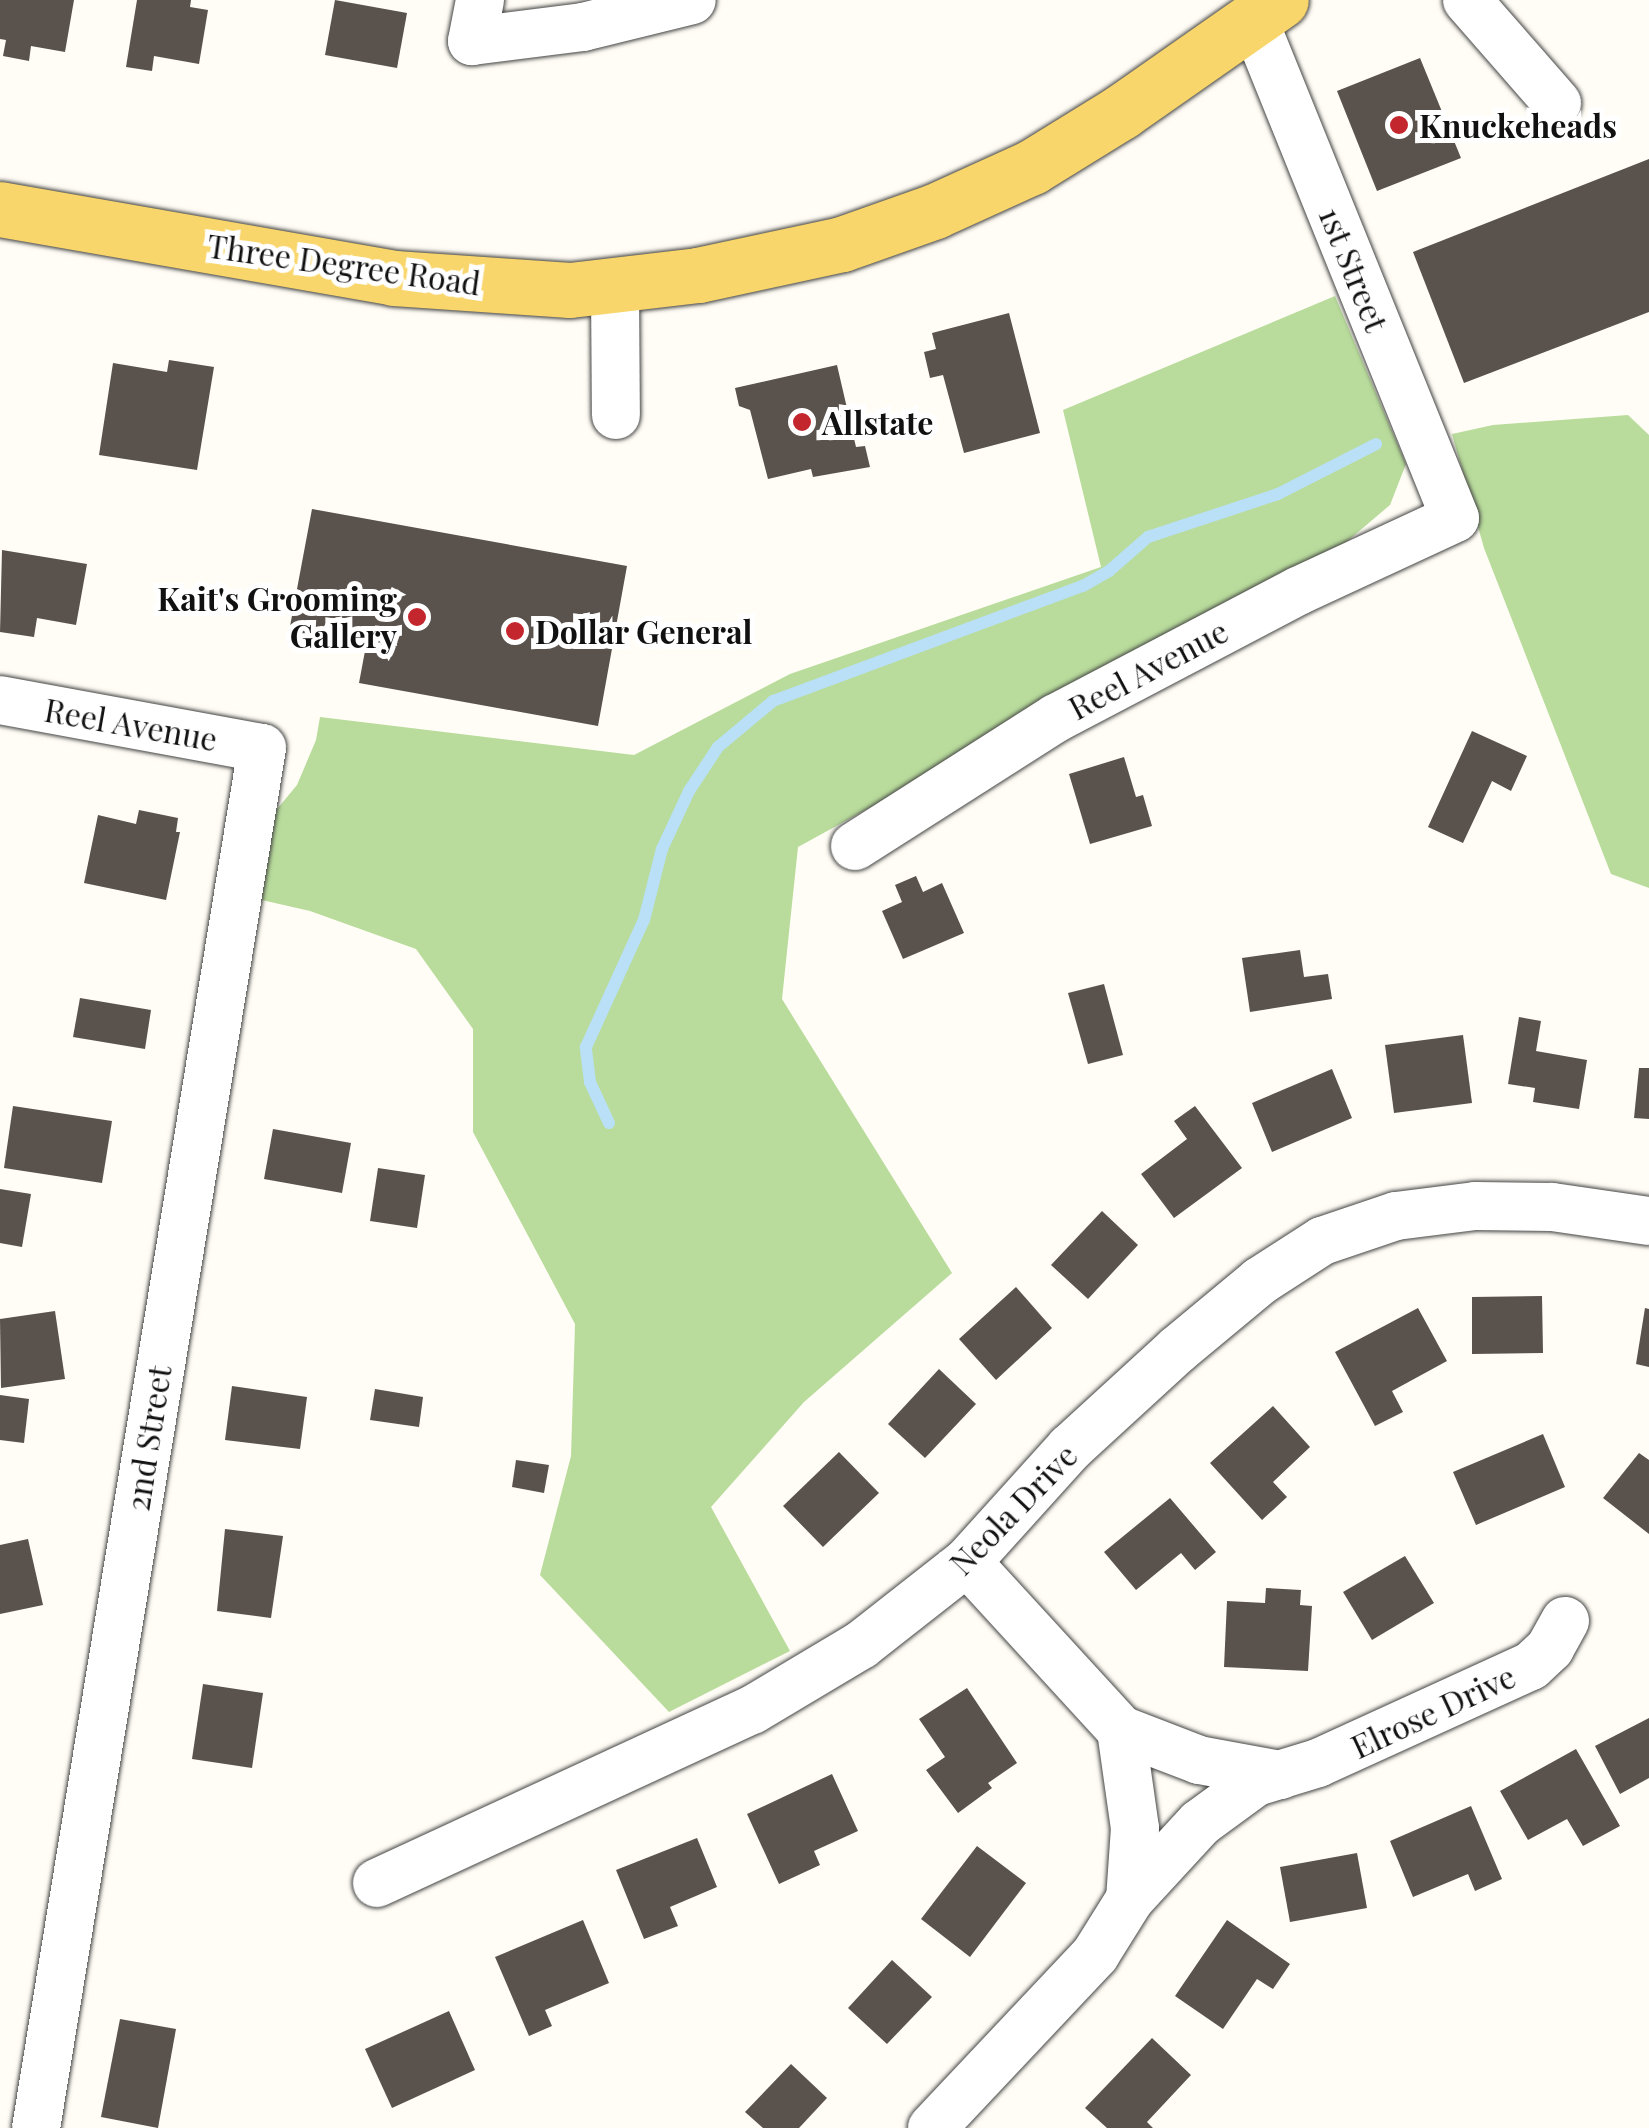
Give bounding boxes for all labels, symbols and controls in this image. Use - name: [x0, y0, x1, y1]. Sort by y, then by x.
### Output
- place label: Knuckeheads: [1419, 106, 1617, 144]
- marker: Knuckeheads: [1388, 114, 1410, 136]
- street label: 1st Street: [1312, 201, 1396, 337]
- street label: Three Degree Road: [205, 226, 483, 302]
- place label: Allstate: [822, 403, 933, 441]
- marker: Allstate: [791, 411, 813, 433]
- place label: Kait's Grooming Gallery: [157, 580, 397, 655]
- marker: Kait's Grooming Gallery: [406, 606, 428, 628]
- street label: Reel Avenue: [1061, 611, 1235, 727]
- place label: Dollar General: [535, 612, 753, 650]
- marker: Dollar General: [504, 620, 526, 642]
- street label: Reel Avenue: [41, 690, 221, 758]
- street label: 2nd Street: [118, 1362, 178, 1514]
- street label: Neola Drive: [941, 1436, 1085, 1582]
- street label: Elrose Drive: [1345, 1656, 1521, 1766]

